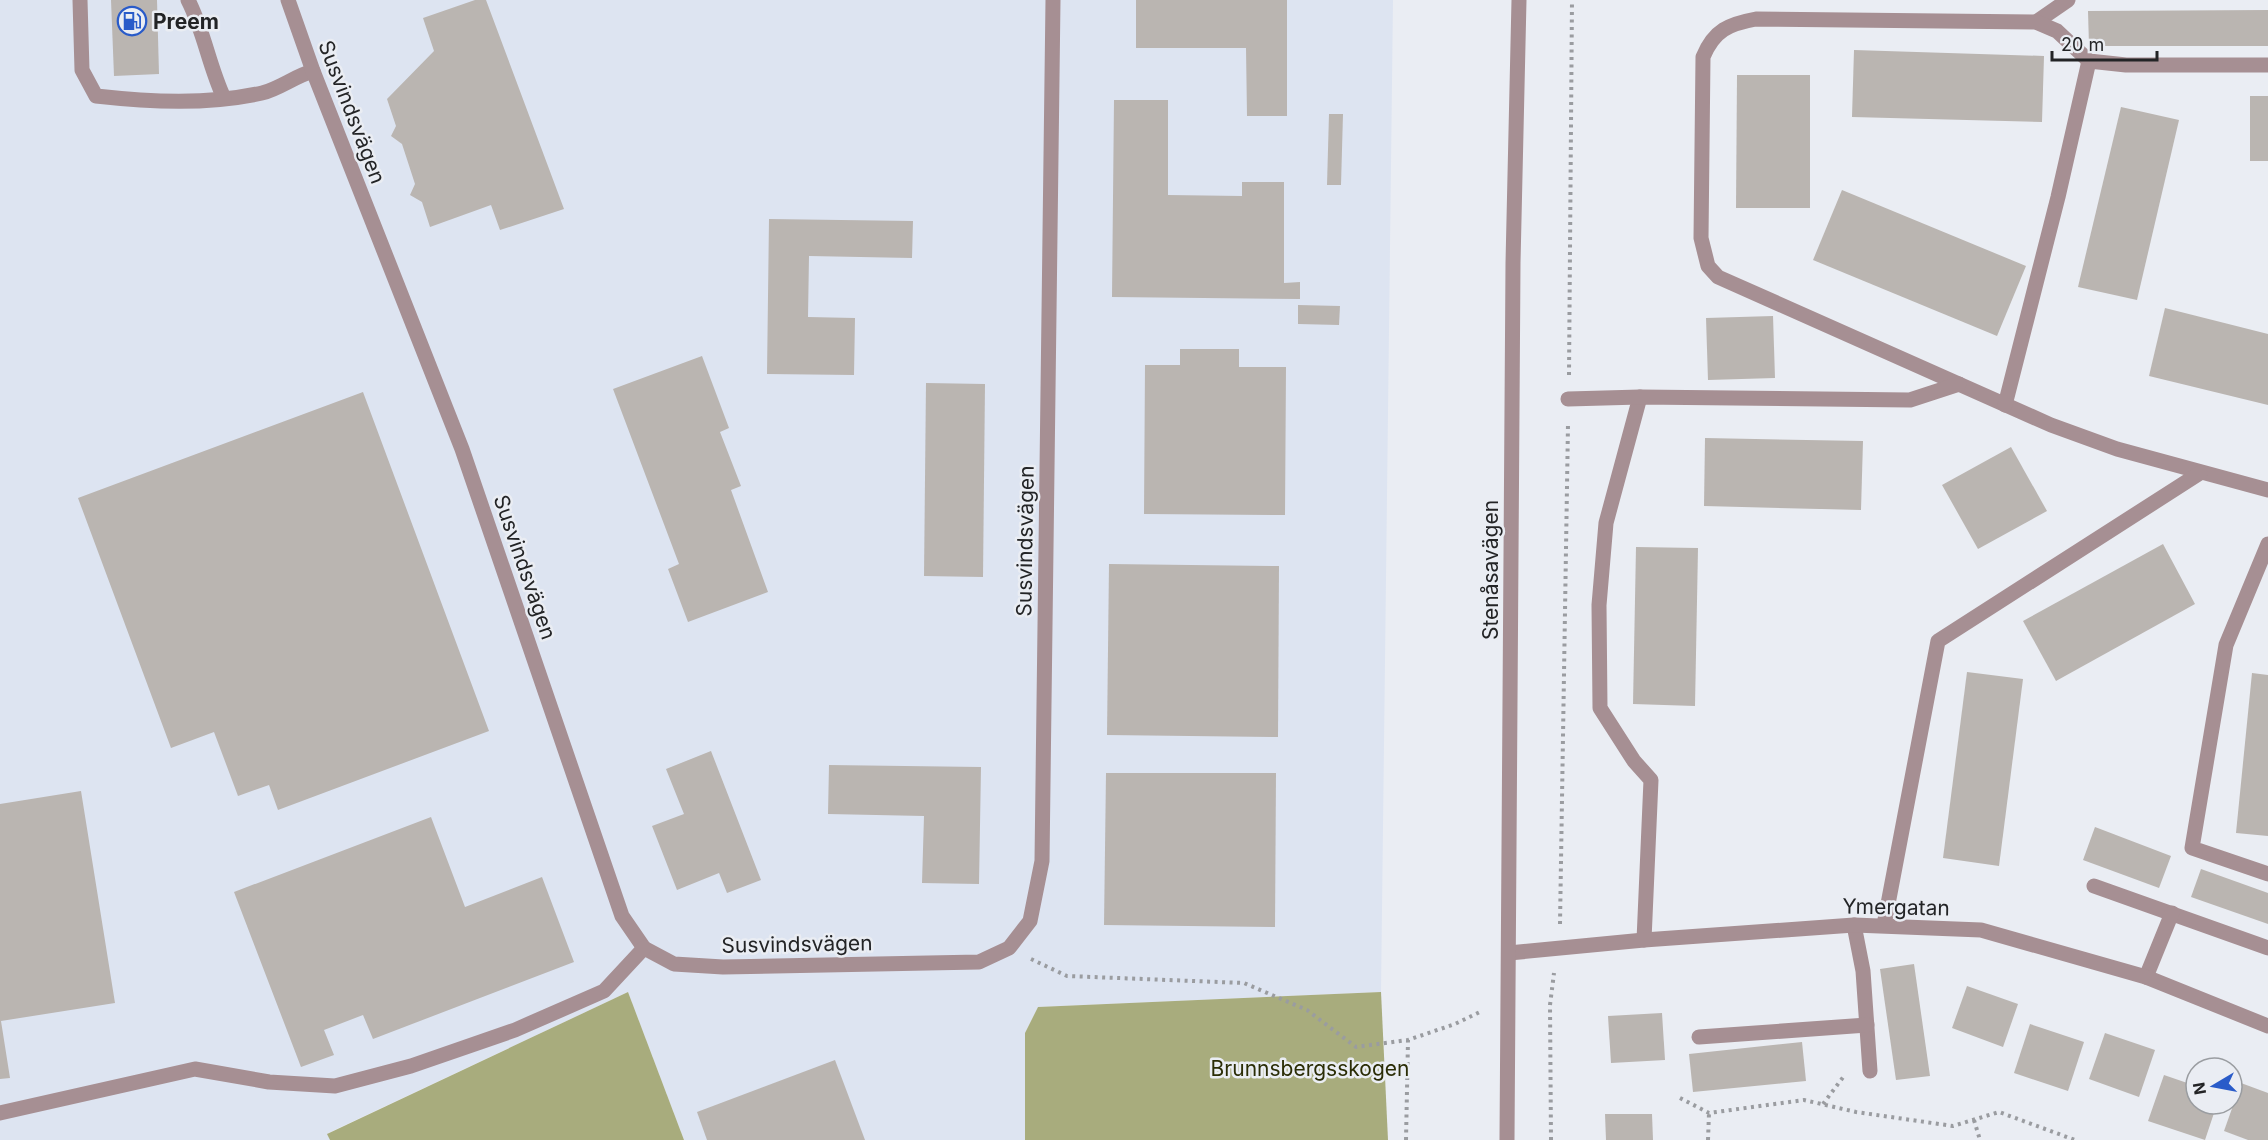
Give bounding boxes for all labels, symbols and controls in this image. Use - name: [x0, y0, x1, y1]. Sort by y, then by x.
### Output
- fuel station icon: Preem: [116, 5, 148, 37]
- place label: Preem: [153, 9, 219, 34]
- scale bar: [2052, 24, 2157, 62]
- text: 20 m: [2061, 34, 2104, 55]
- street label: Susvindsvägen: [313, 37, 391, 187]
- street label: Susvindsvägen: [1011, 465, 1039, 617]
- street label: Susvindsvägen: [489, 491, 561, 643]
- street label: Stenåsavägen: [1478, 500, 1503, 640]
- street label: Ymergatan: [1842, 894, 1950, 920]
- street label: Susvindsvägen: [721, 930, 873, 958]
- park label: Brunnsbergsskogen: [1211, 1056, 1409, 1081]
- north arrow: [2184, 1056, 2244, 1116]
- text: N: [2188, 1081, 2210, 1096]

